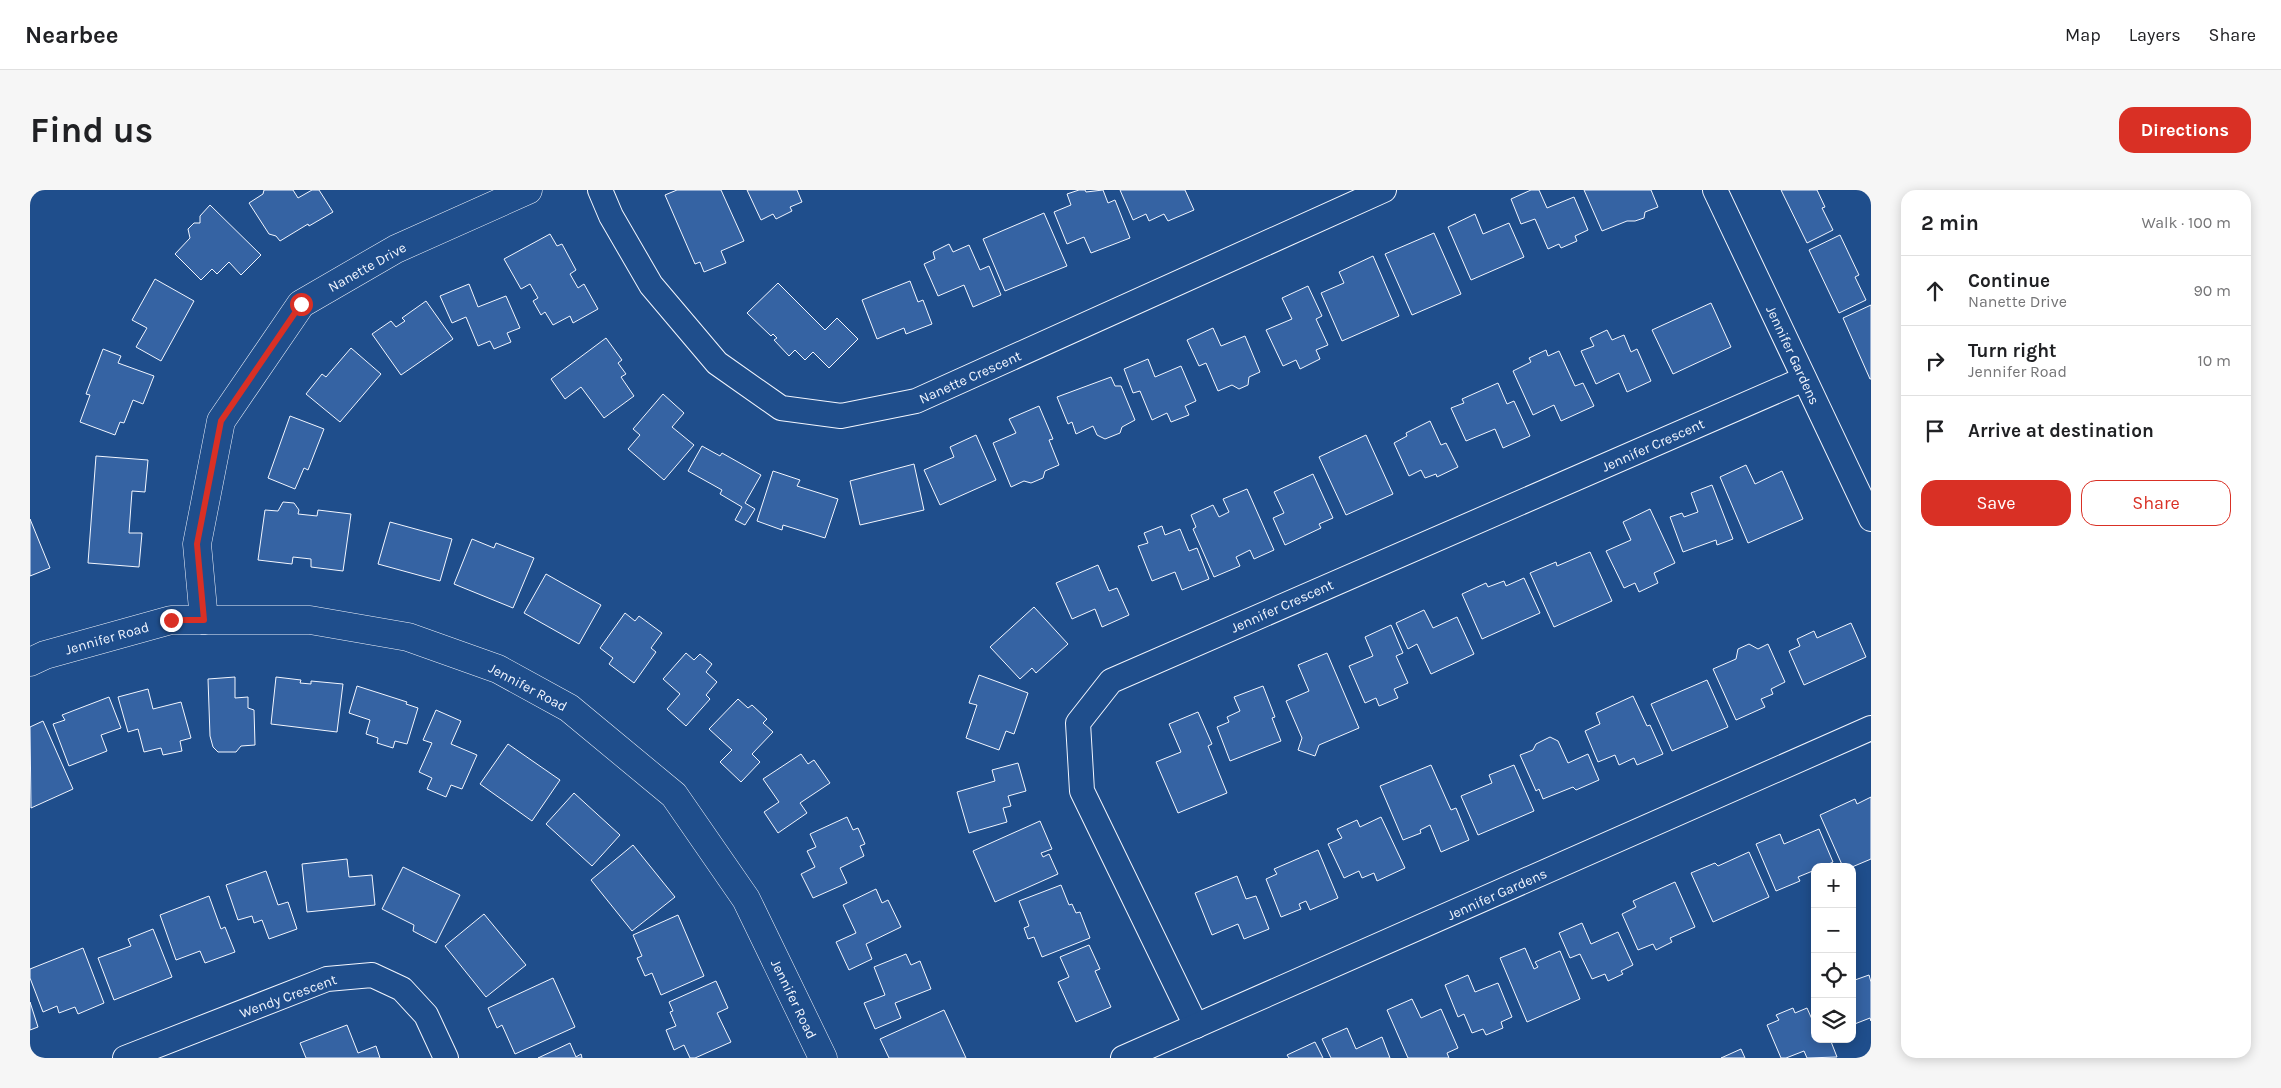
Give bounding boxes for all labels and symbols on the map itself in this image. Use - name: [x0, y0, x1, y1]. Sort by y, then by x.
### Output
- street label: Nanette Drive: [325, 239, 409, 296]
- route start: [290, 293, 313, 316]
- street label: Jennifer Gardens: [1762, 303, 1823, 407]
- street label: Nanette Crescent: [916, 347, 1024, 408]
- street label: Jennifer Crescent: [1599, 415, 1707, 476]
- street label: Jennifer Crescent: [1228, 576, 1336, 637]
- route end: [160, 609, 183, 632]
- street label: Jennifer Road: [63, 618, 151, 659]
- street label: Jennifer Road: [486, 660, 570, 715]
- street label: Jennifer Gardens: [1445, 865, 1550, 924]
- street label: Jennifer Road: [767, 957, 820, 1042]
- street label: Wendy Crescent: [237, 971, 339, 1022]

